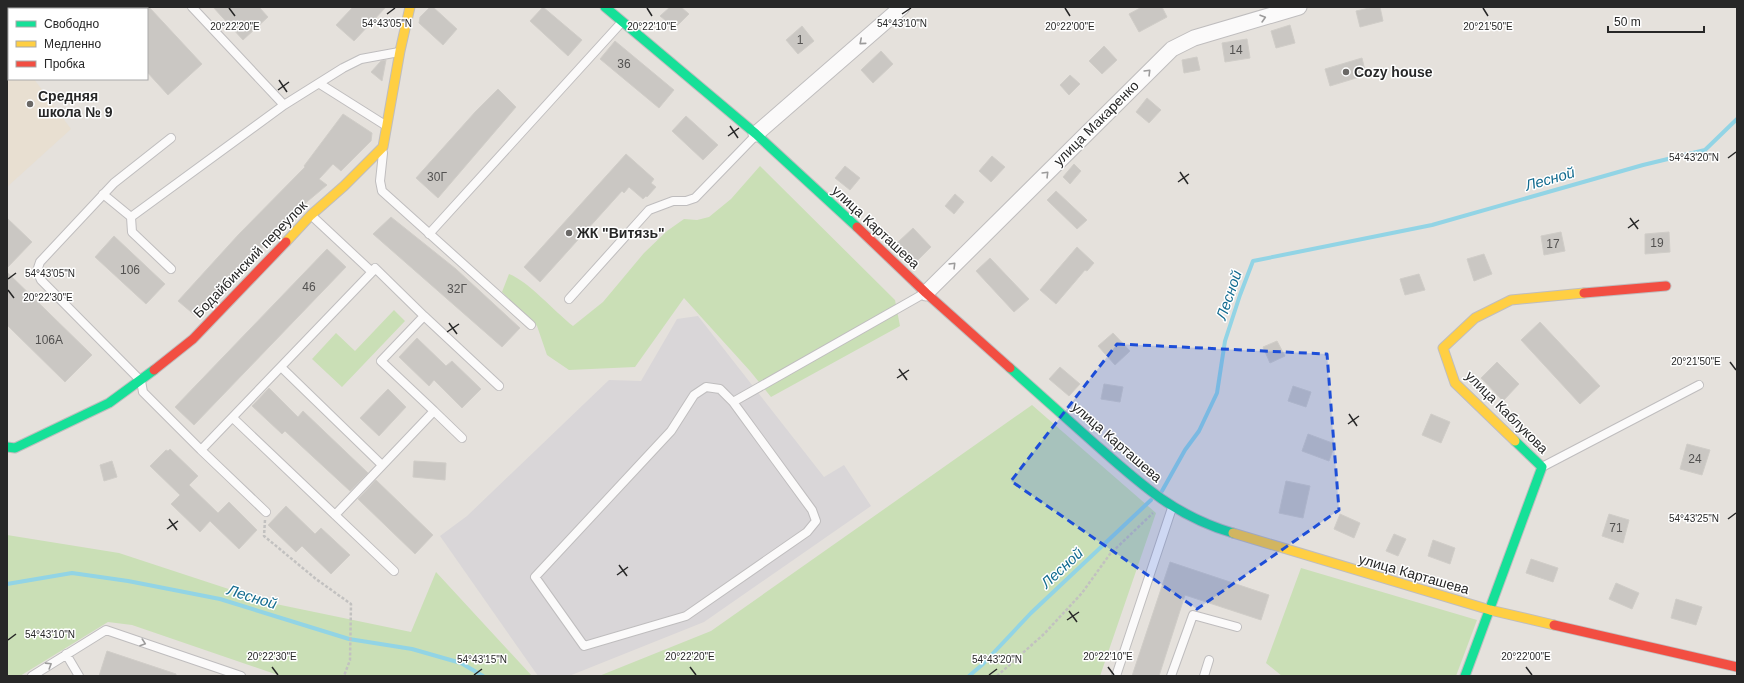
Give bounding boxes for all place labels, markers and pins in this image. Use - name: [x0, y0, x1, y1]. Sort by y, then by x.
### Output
- place label: Cozy house: [1354, 64, 1433, 80]
- marker: Cozy house: [1341, 67, 1351, 77]
- place label: Средняя школа № 9: [38, 88, 113, 120]
- marker: Средняя школа № 9: [25, 99, 35, 109]
- place label: ЖК "Витязь": [576, 225, 665, 241]
- marker: ЖК "Витязь": [564, 228, 574, 238]

